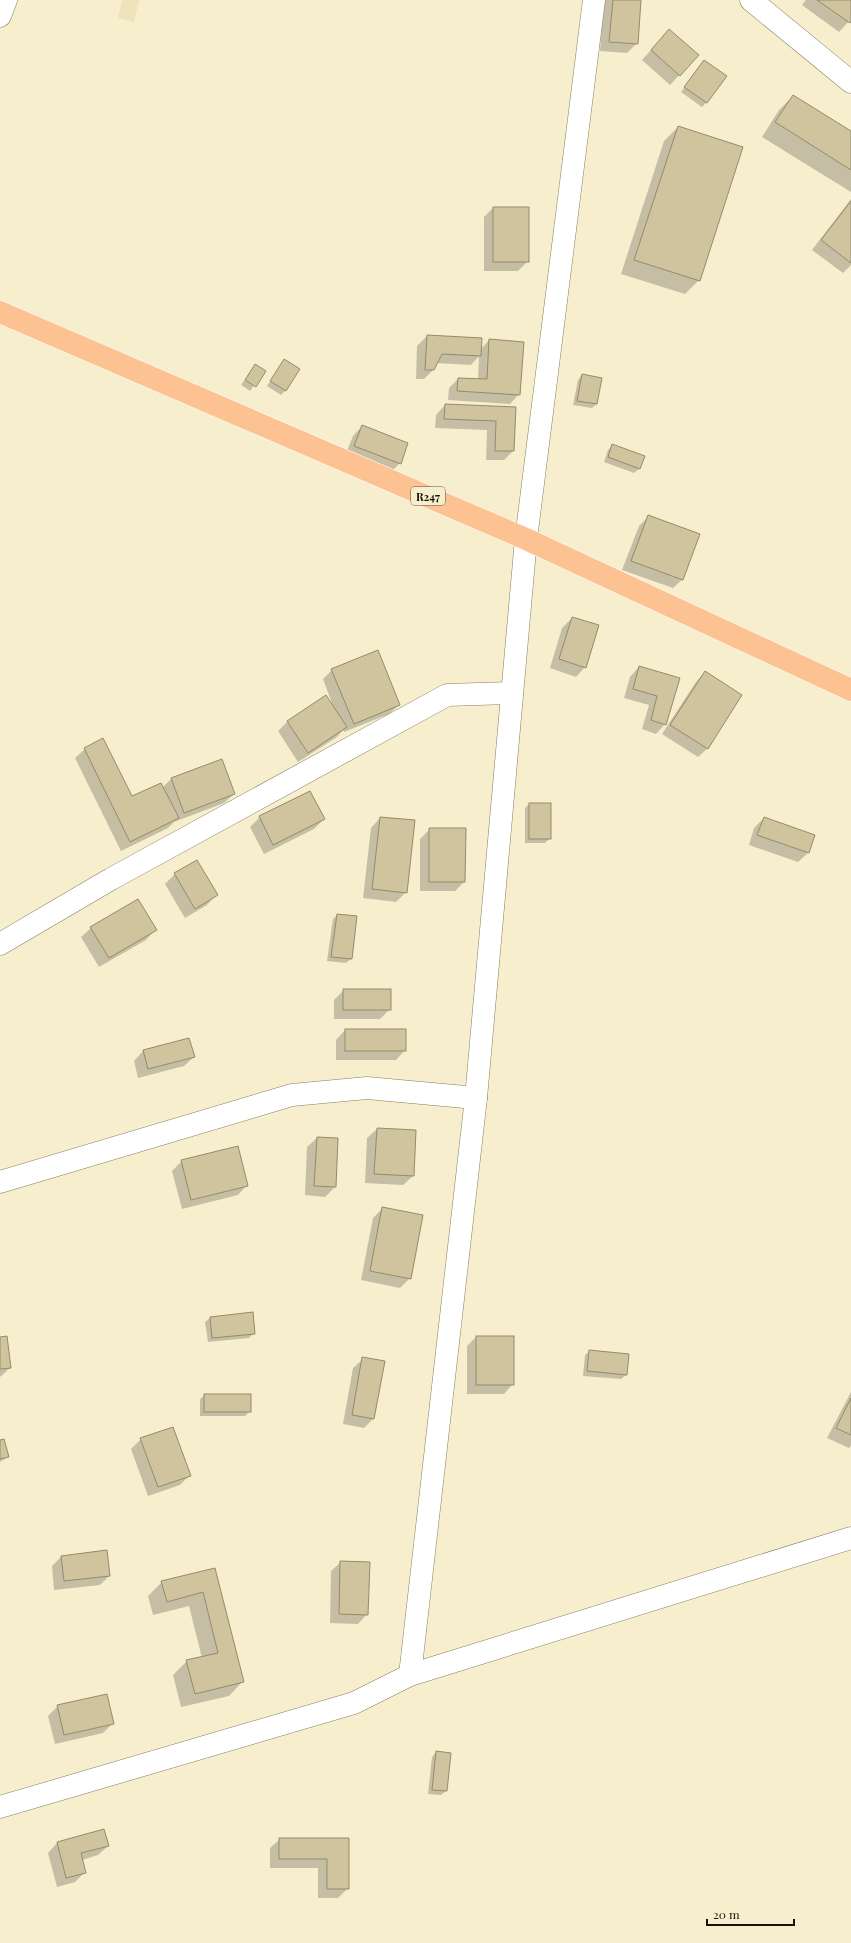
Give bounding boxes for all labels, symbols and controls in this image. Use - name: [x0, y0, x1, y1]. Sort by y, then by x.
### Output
- road number: R247: [411, 487, 445, 505]
- scale bar: [707, 1901, 794, 1927]
- text: 20 m: [713, 1906, 740, 1922]

